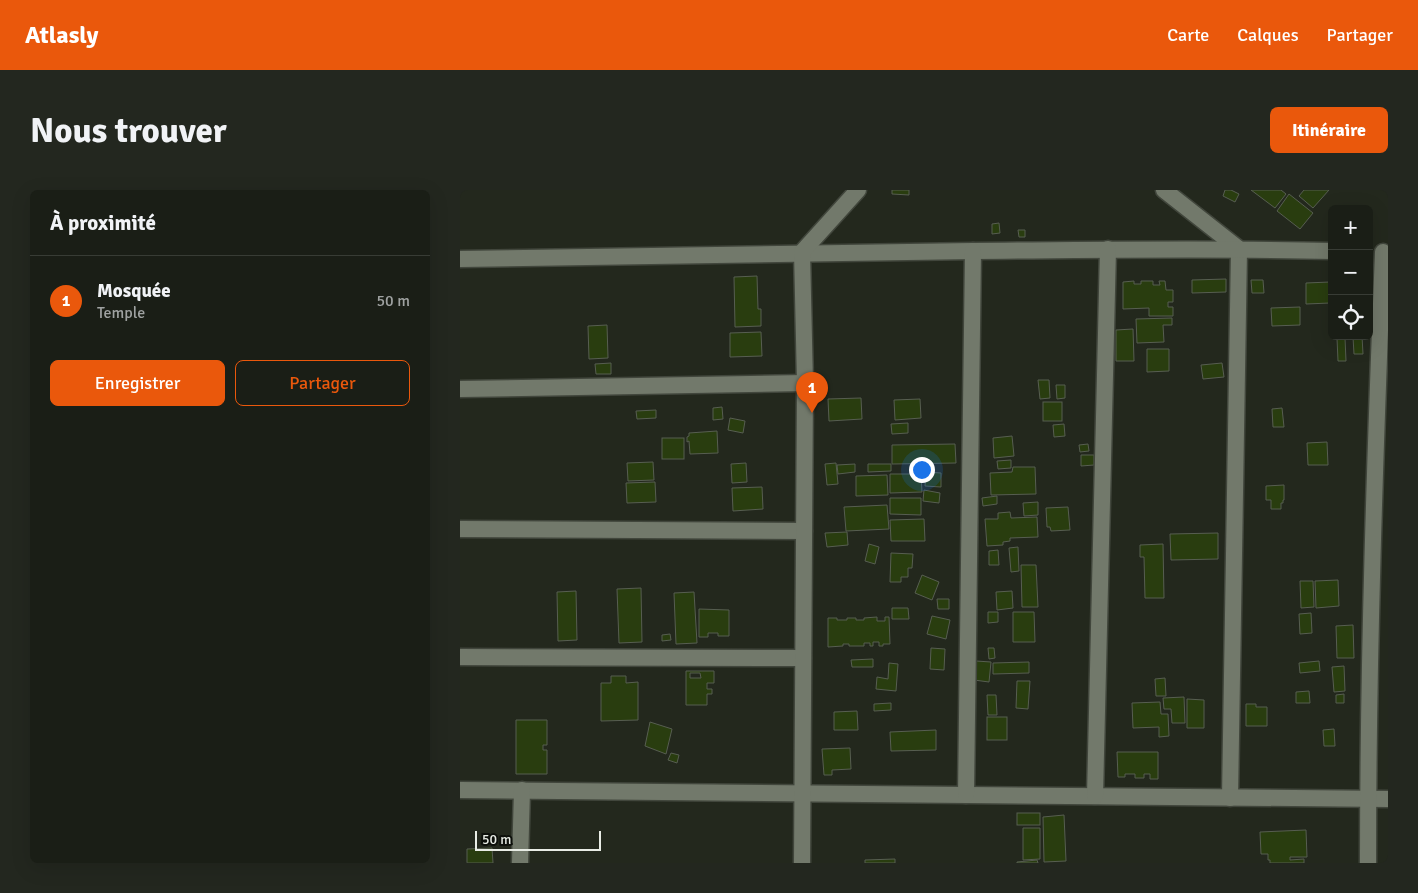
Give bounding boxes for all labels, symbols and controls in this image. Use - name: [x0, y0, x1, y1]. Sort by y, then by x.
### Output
- text: Atlasly: [25, 20, 98, 50]
- text: Carte: [1167, 24, 1209, 46]
- text: Calques: [1237, 24, 1299, 46]
- text: Partager: [1327, 24, 1393, 46]
- button: Itinéraire: [1270, 107, 1388, 153]
- text: Nous trouver: [30, 109, 227, 152]
- map controls: [1328, 205, 1373, 340]
- button: +: [1328, 205, 1373, 250]
- text: À proximité: [50, 210, 156, 236]
- button: −: [1328, 250, 1373, 295]
- text: Mosquée: [97, 279, 171, 303]
- text: 1: [62, 291, 70, 311]
- text: 50 m: [376, 291, 410, 311]
- button: locate: [1328, 295, 1373, 340]
- text: Temple: [97, 303, 145, 323]
- button: Enregistrer: [50, 360, 225, 406]
- button: Partager: [235, 360, 410, 406]
- pin: 1: [796, 372, 828, 413]
- your location: [909, 457, 935, 483]
- scale bar: [475, 828, 601, 851]
- text: 50 m: [482, 831, 511, 848]

